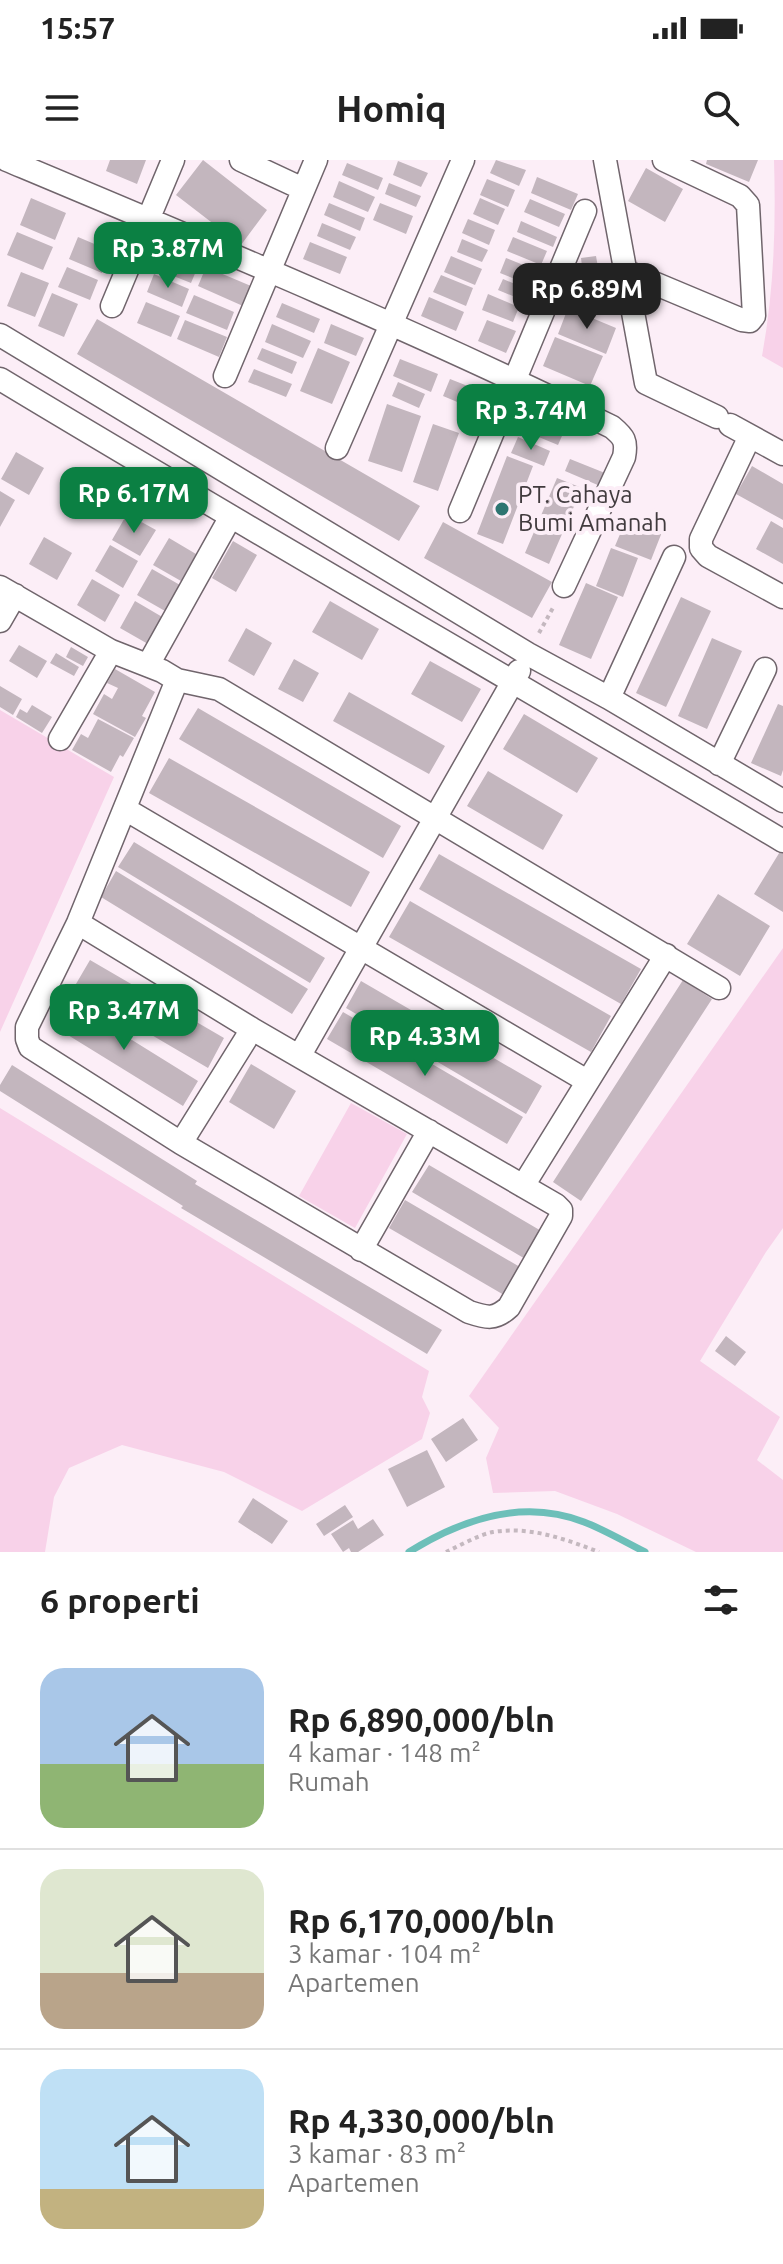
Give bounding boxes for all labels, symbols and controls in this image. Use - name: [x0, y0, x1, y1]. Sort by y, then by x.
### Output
- text: 15:57: [40, 11, 115, 45]
- icon: menu: [40, 86, 84, 130]
- icon: search: [699, 86, 743, 130]
- text: Homiq: [336, 88, 447, 129]
- pin: Rp 3.87M: [85, 222, 251, 290]
- text: Rp 3.87M: [112, 233, 224, 262]
- pin: Rp 6.89M: [504, 263, 670, 331]
- text: Rp 6.89M: [531, 274, 643, 303]
- pin: Rp 3.74M: [448, 384, 614, 452]
- text: Rp 3.74M: [475, 395, 587, 424]
- pin: Rp 6.17M: [51, 467, 217, 535]
- text: Rp 6.17M: [78, 478, 190, 507]
- place label: PT. Cahaya Bumi Amanah: [518, 481, 667, 536]
- marker: PT. Cahaya Bumi Amanah: [493, 500, 511, 518]
- pin: Rp 3.47M: [41, 984, 207, 1052]
- text: Rp 3.47M: [68, 995, 180, 1024]
- pin: Rp 4.33M: [342, 1010, 508, 1078]
- text: Rp 4.33M: [369, 1021, 481, 1050]
- icon: filters: [699, 1578, 743, 1622]
- text: 6 properti: [40, 1581, 200, 1619]
- icon: home: [104, 1700, 200, 1796]
- text: Rp 6,890,000/bln: [288, 1700, 555, 1738]
- text: 4 kamar · 148 m²: [288, 1738, 481, 1767]
- text: Rumah: [288, 1767, 370, 1796]
- icon: home: [104, 1901, 200, 1997]
- text: Rp 6,170,000/bln: [288, 1901, 555, 1939]
- text: 3 kamar · 104 m²: [288, 1939, 481, 1968]
- text: Apartemen: [288, 1968, 419, 1997]
- icon: home: [104, 2101, 200, 2197]
- text: Rp 4,330,000/bln: [288, 2101, 555, 2139]
- text: 3 kamar · 83 m²: [288, 2139, 466, 2168]
- text: Apartemen: [288, 2168, 419, 2197]

